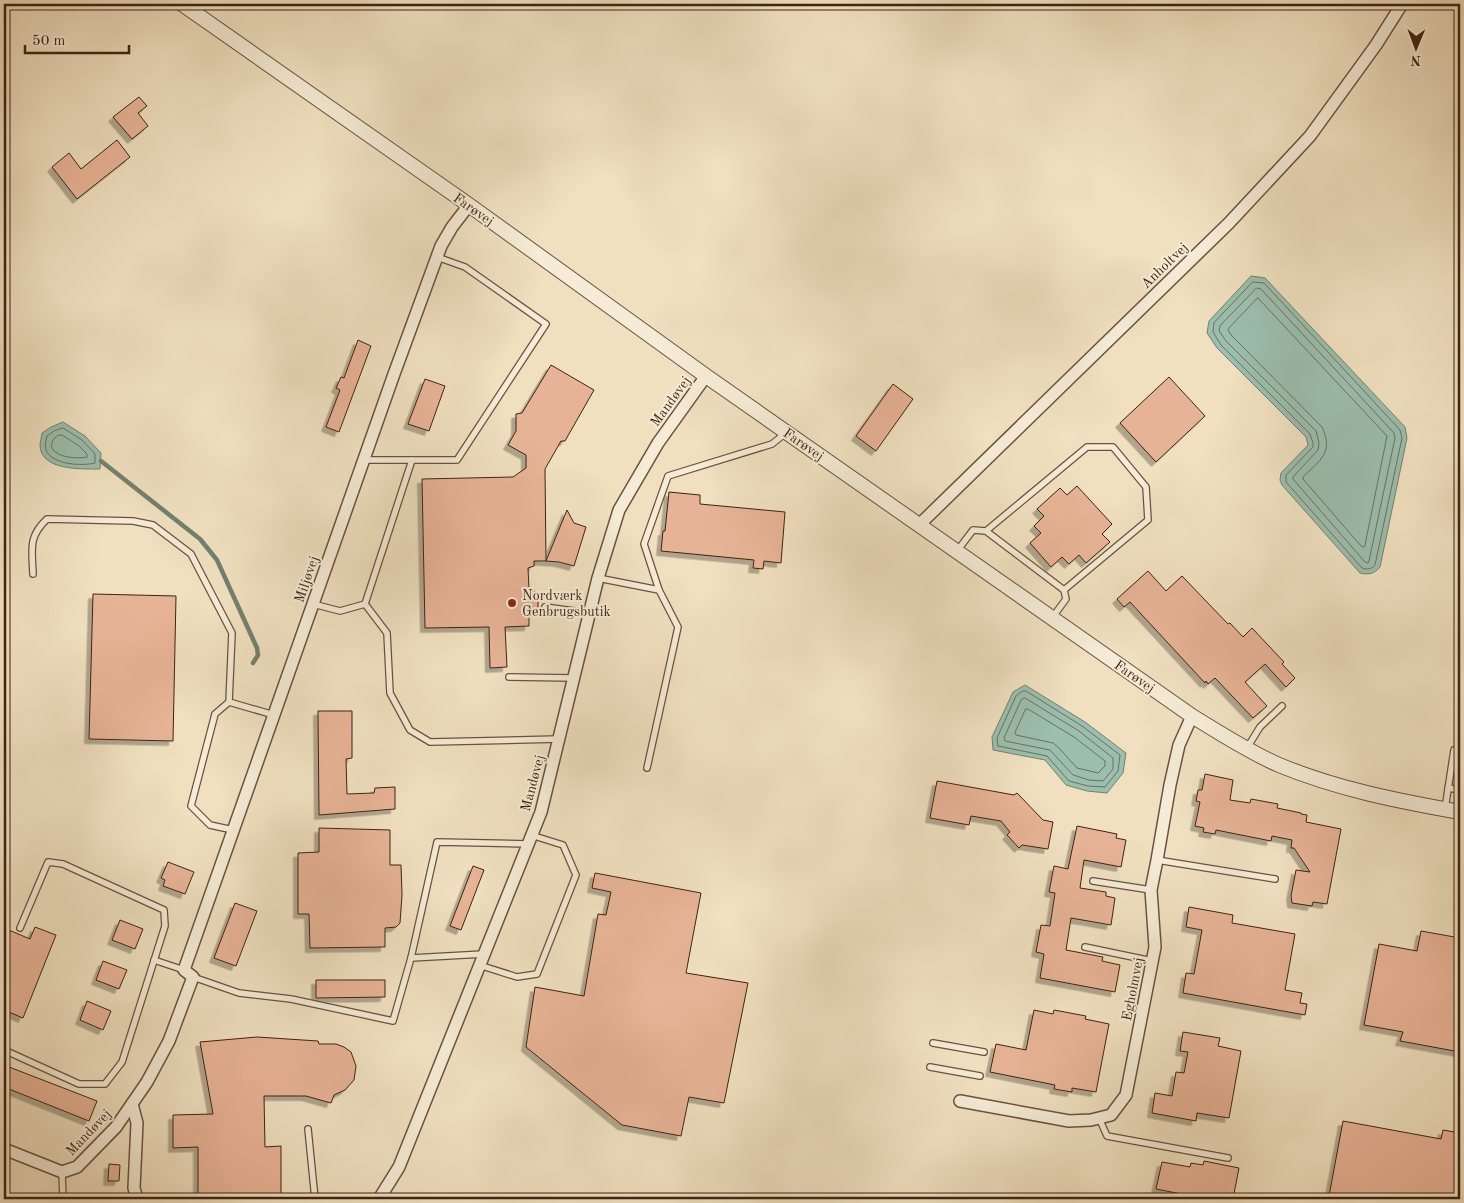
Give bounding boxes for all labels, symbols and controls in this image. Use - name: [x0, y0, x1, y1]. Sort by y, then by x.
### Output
- scale bar: [25, 22, 129, 54]
- north arrow: [1392, 22, 1442, 72]
- text: 50 m: [32, 34, 66, 49]
- text: N: [1410, 53, 1421, 67]
- street label: Farøvej: [451, 191, 496, 229]
- street label: Anholtvej: [1139, 240, 1191, 291]
- street label: Mandøvej: [648, 374, 694, 429]
- street label: Farøvej: [781, 426, 826, 464]
- street label: Miljøvej: [292, 554, 321, 604]
- place label: Nordværk Genbrugsbutik: [522, 589, 611, 619]
- marker: Nordværk Genbrugsbutik: [506, 597, 518, 609]
- street label: Farøvej: [1112, 658, 1157, 696]
- street label: Mandøvej: [519, 753, 547, 813]
- street label: Egholmvej: [1120, 956, 1146, 1022]
- street label: Mandøvej: [63, 1107, 114, 1158]

